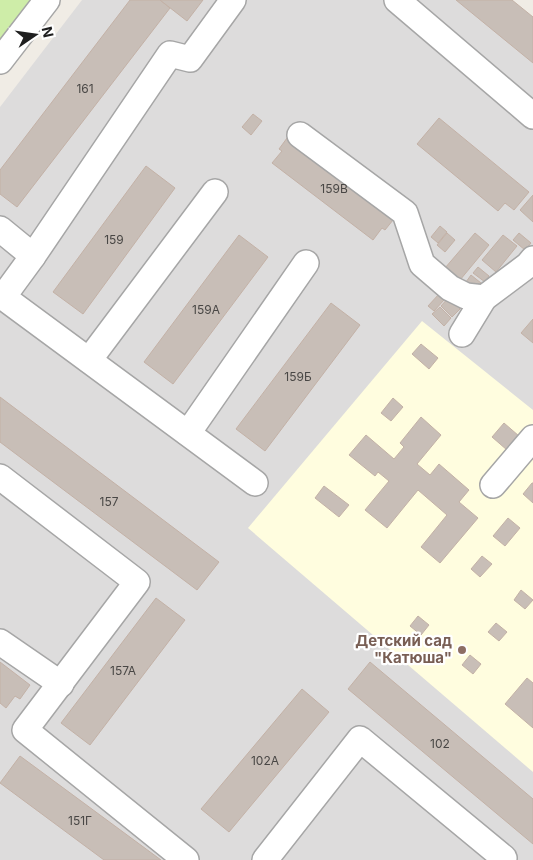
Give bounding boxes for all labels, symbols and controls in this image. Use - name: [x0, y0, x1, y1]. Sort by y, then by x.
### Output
- north arrow: [10, 10, 60, 60]
- text: N: [39, 25, 58, 39]
- house number: 161: [76, 81, 94, 96]
- house number: 159В: [320, 181, 348, 196]
- house number: 159: [104, 232, 124, 247]
- house number: 159А: [192, 302, 220, 317]
- house number: 159Б: [284, 369, 312, 384]
- house number: 157: [100, 494, 119, 509]
- place label: Детский сад "Катюша": [355, 631, 452, 667]
- marker: Детский сад "Катюша": [456, 644, 468, 656]
- house number: 157А: [110, 663, 136, 678]
- house number: 102: [430, 736, 450, 751]
- house number: 102А: [251, 753, 279, 768]
- house number: 151Г: [68, 813, 92, 828]

